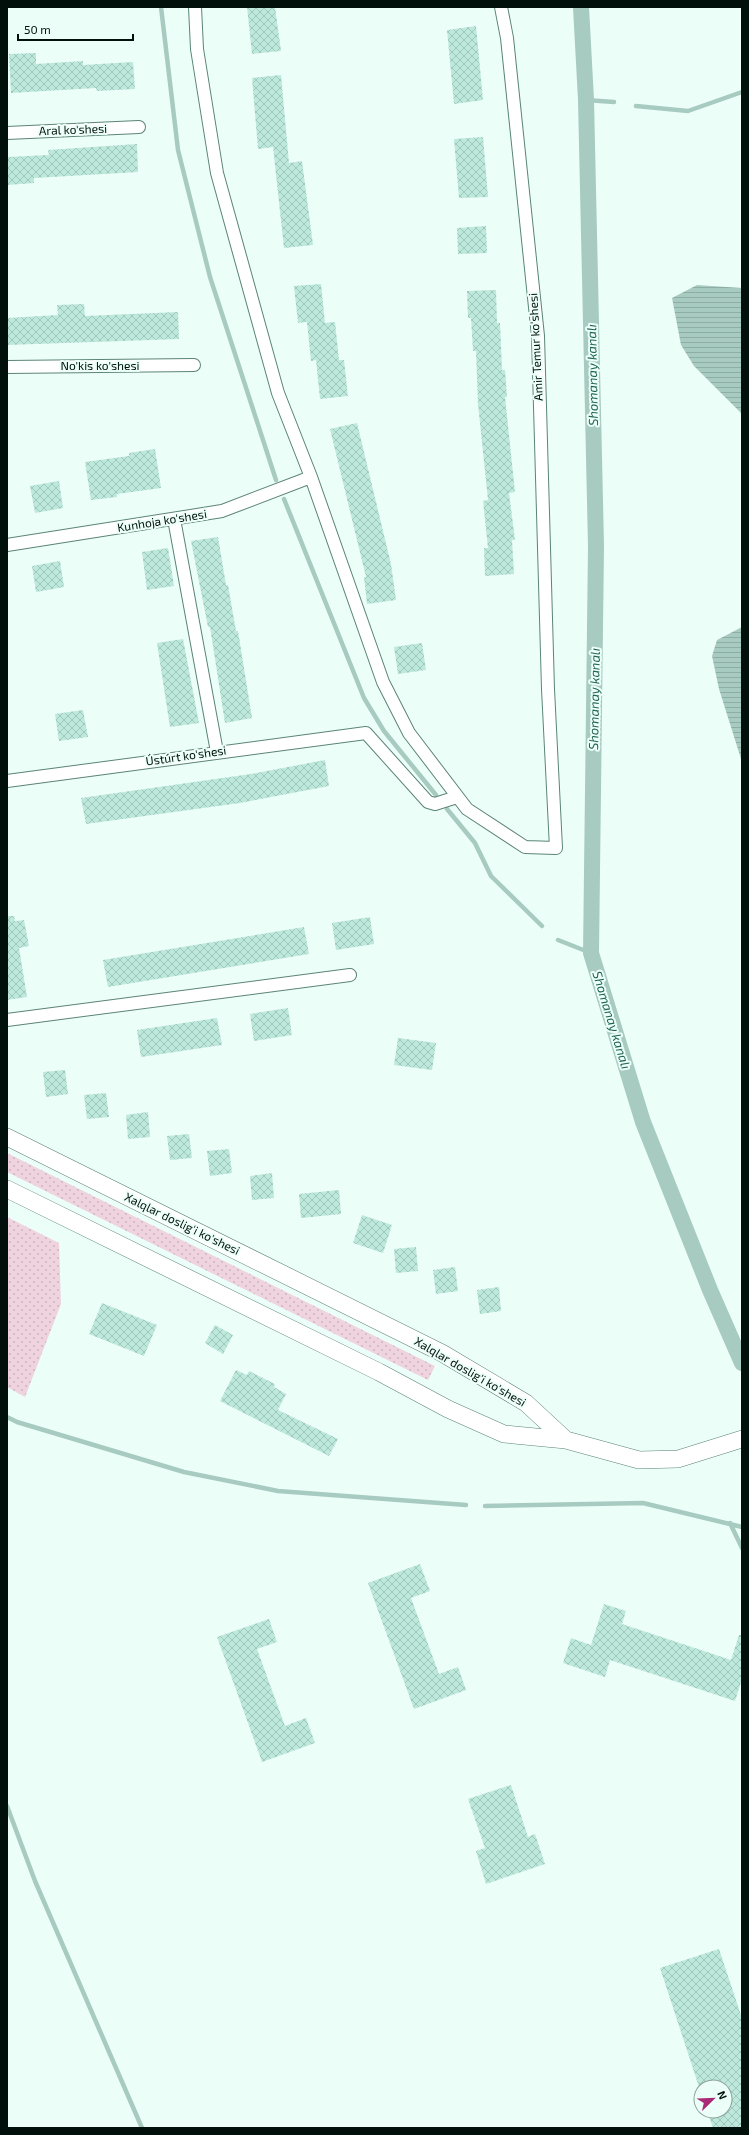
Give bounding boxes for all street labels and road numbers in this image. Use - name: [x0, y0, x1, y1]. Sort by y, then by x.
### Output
- street label: Aral ko'shesi: [39, 121, 107, 137]
- street label: Amir Temur ko'shesi: [525, 293, 545, 401]
- street label: No'kis ko'shesi: [60, 358, 140, 372]
- street label: Kunhoja ko'shesi: [116, 506, 208, 535]
- street label: Ústúrt ko'shesi: [145, 742, 227, 768]
- street label: Xalqlar doslig'i ko'shesi: [123, 1189, 242, 1257]
- street label: Xalqlar doslig'i ko'shesi: [412, 1333, 529, 1409]

